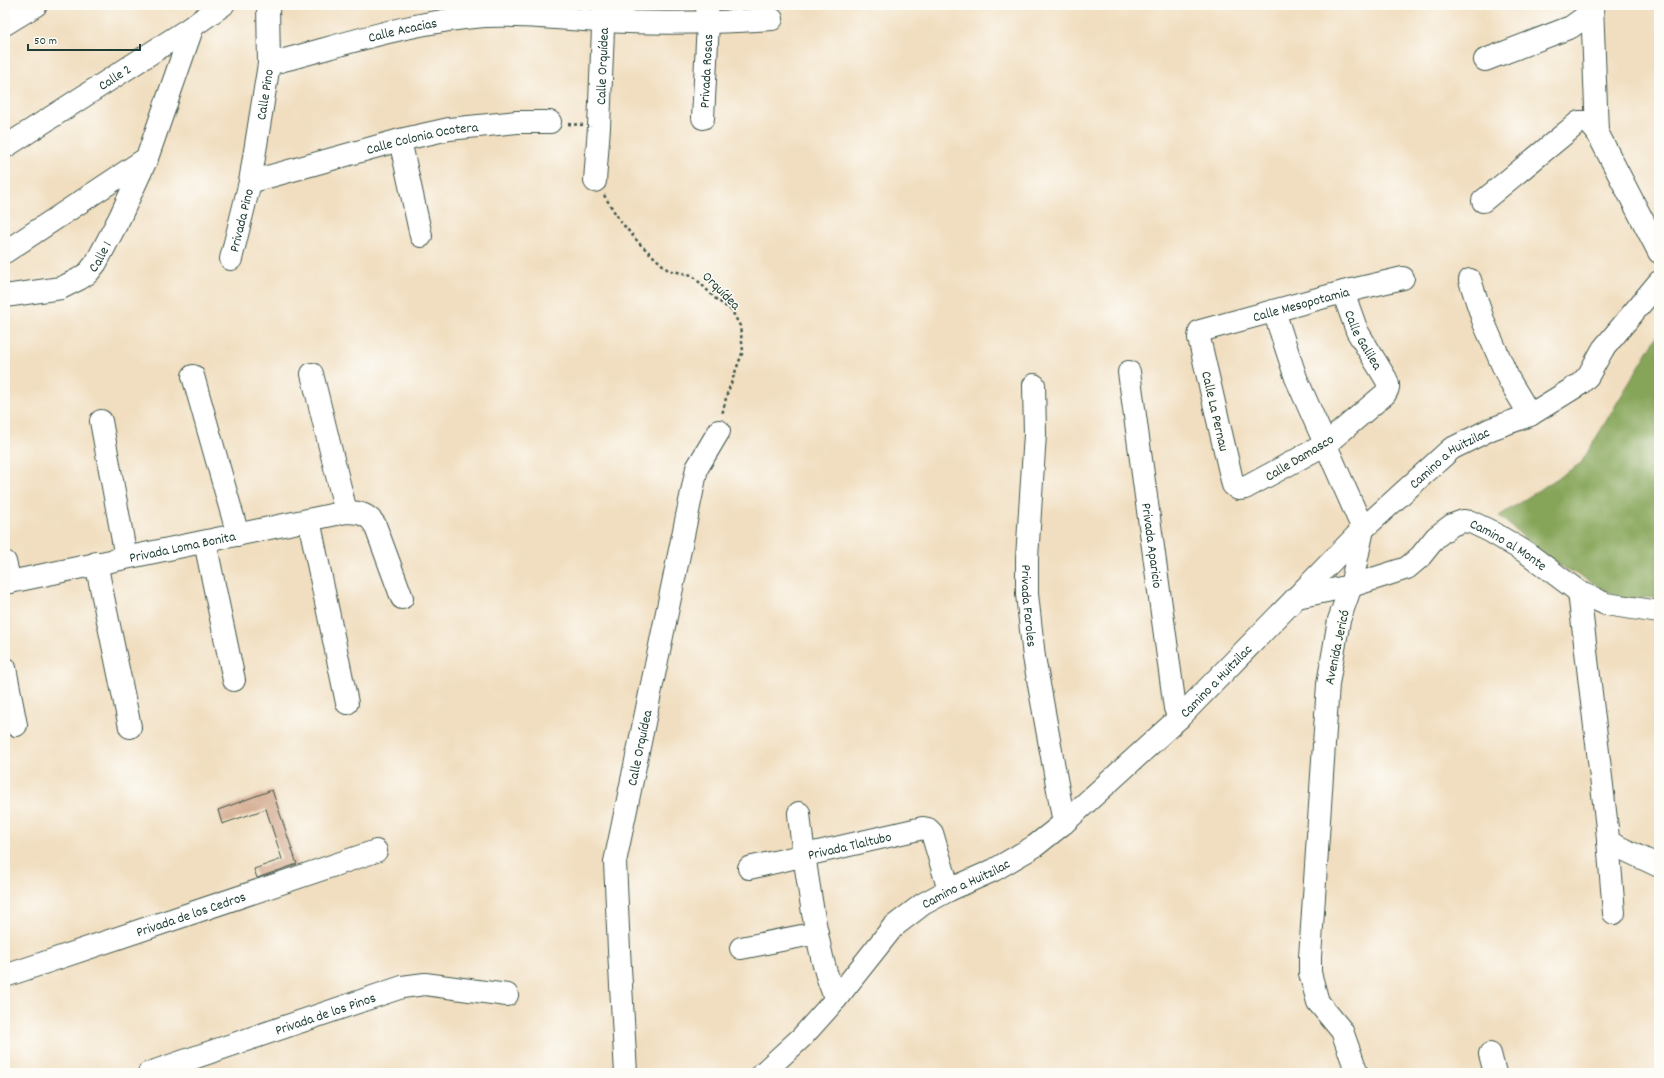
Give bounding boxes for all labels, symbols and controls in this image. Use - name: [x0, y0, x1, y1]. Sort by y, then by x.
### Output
- street label: Calle Acacias: [366, 14, 439, 49]
- scale bar: [28, 26, 140, 52]
- street label: Calle Orquídea: [592, 27, 615, 105]
- text: 50 m: [34, 33, 57, 50]
- street label: Privada Rosas: [696, 33, 719, 109]
- street label: Calle 2: [95, 60, 136, 96]
- street label: Calle Pino: [252, 68, 280, 122]
- street label: Calle Colonia Ocotera: [364, 118, 480, 161]
- street label: Privada Pino: [225, 187, 260, 254]
- street label: Calle 1: [84, 238, 118, 277]
- street label: Orquídea: [697, 268, 745, 316]
- street label: Calle Mesopotamia: [1251, 283, 1352, 328]
- street label: Calle Galilea: [1338, 308, 1386, 375]
- street label: Calle La Pernau: [1195, 369, 1233, 454]
- street label: Camino a Huitzilac: [1405, 423, 1494, 494]
- street label: Calle Damasco: [1262, 430, 1338, 487]
- street label: Privada Aparicio: [1135, 502, 1166, 590]
- street label: Camino al Monte: [1466, 515, 1550, 576]
- street label: Privada Loma Bonita: [128, 527, 238, 569]
- street label: Privada Faroles: [1015, 564, 1041, 648]
- street label: Avenida Jericó: [1320, 608, 1356, 687]
- street label: Camino a Huitzilac: [1176, 640, 1258, 723]
- street label: Calle Orquídea: [623, 708, 658, 788]
- street label: Privada Tlaltubo: [806, 828, 894, 866]
- street label: Camino a Huitzilac: [919, 855, 1015, 915]
- street label: Privada de los Cedros: [134, 888, 249, 943]
- street label: Privada de los Pinos: [273, 989, 379, 1041]

